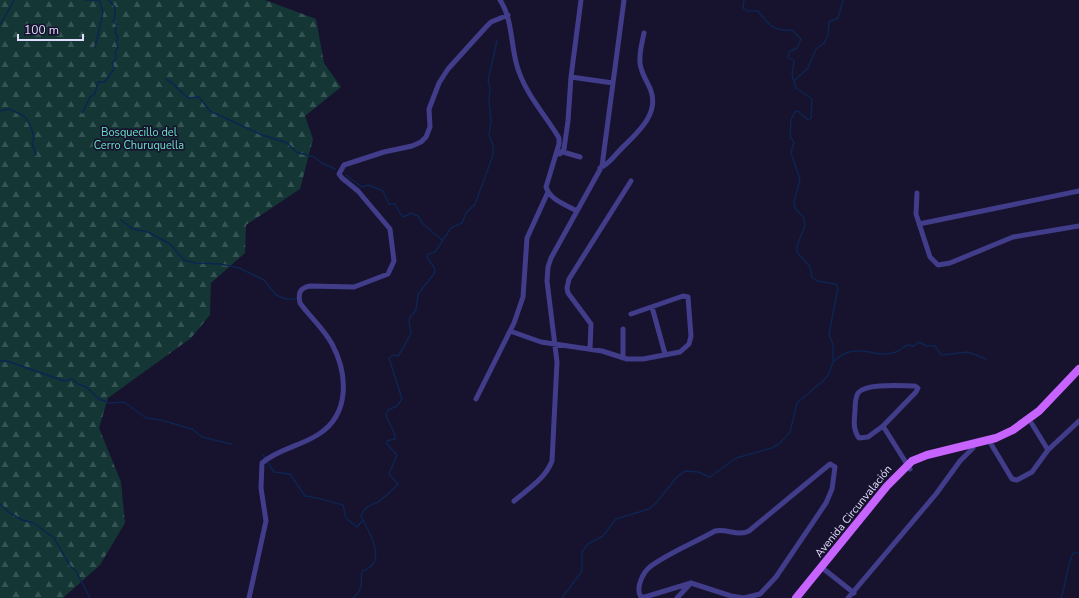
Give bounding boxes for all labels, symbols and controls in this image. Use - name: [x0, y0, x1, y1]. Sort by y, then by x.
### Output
- scale bar: [18, 16, 83, 42]
- text: 100 m: [24, 22, 59, 38]
- park label: Bosquecillo del Cerro Churuquella: [94, 125, 184, 153]
- street label: Avenida Circunvalación: [811, 462, 895, 561]

